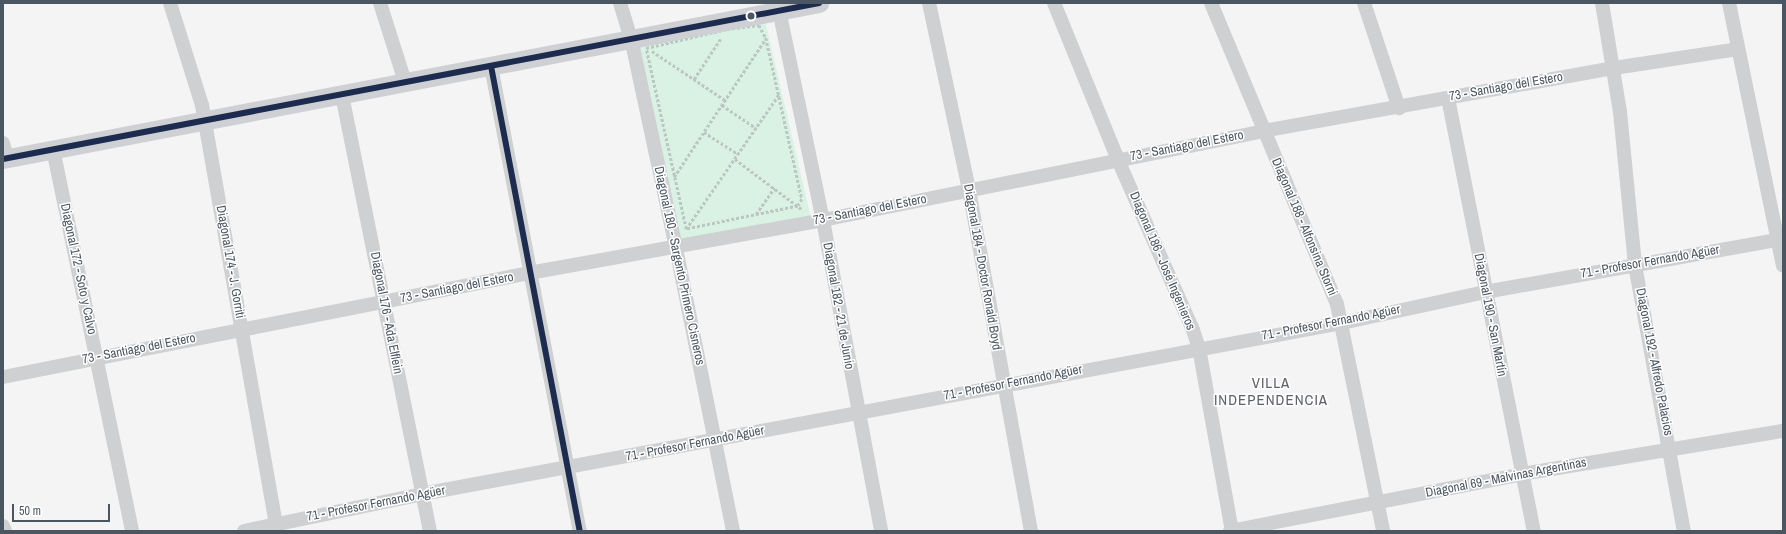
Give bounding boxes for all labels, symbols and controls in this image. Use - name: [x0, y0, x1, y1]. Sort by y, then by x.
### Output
- unlabelled marker: [746, 11, 756, 21]
- street label: 73 - Santiago del Estero: [1448, 69, 1564, 105]
- street label: 73 - Santiago del Estero: [1129, 127, 1245, 165]
- street label: Diagonal 188 - Alfonsina Storni: [1268, 155, 1340, 299]
- street label: Diagonal 180 - Sargento Primero Cisneros: [650, 165, 708, 367]
- street label: Diagonal 184 - Doctor Ronald Boyd: [960, 183, 1004, 351]
- street label: Diagonal 186 - José Ingenieros: [1126, 189, 1198, 333]
- street label: 73 - Santiago del Estero: [812, 191, 928, 229]
- street label: Diagonal 172 - Soto y Calvo: [57, 202, 99, 336]
- street label: Diagonal 174 - J. Gorriti: [212, 204, 248, 320]
- street label: Diagonal 182 - 21 de Junio: [819, 241, 857, 371]
- street label: 71 - Profesor Fernando Agüer: [1579, 242, 1721, 282]
- street label: Diagonal 176 - Ada Elflein: [366, 250, 406, 376]
- street label: Diagonal 190 - San Martín: [1470, 252, 1510, 378]
- street label: 73 - Santiago del Estero: [399, 269, 515, 307]
- street label: Diagonal 192 - Alfredo Palacios: [1632, 287, 1676, 437]
- street label: 71 - Profesor Fernando Agüer: [1260, 302, 1402, 344]
- street label: 73 - Santiago del Estero: [81, 330, 197, 368]
- street label: 71 - Profesor Fernando Agüer: [942, 362, 1084, 404]
- district label: VILLA INDEPENDENCIA: [1214, 373, 1328, 408]
- street label: 71 - Profesor Fernando Agüer: [624, 423, 766, 465]
- street label: Diagonal 69 - Malvinas Argentinas: [1424, 455, 1588, 501]
- street label: 71 - Profesor Fernando Agüer: [305, 483, 447, 525]
- scale bar: [14, 496, 112, 522]
- text: 50 m: [19, 503, 41, 519]

